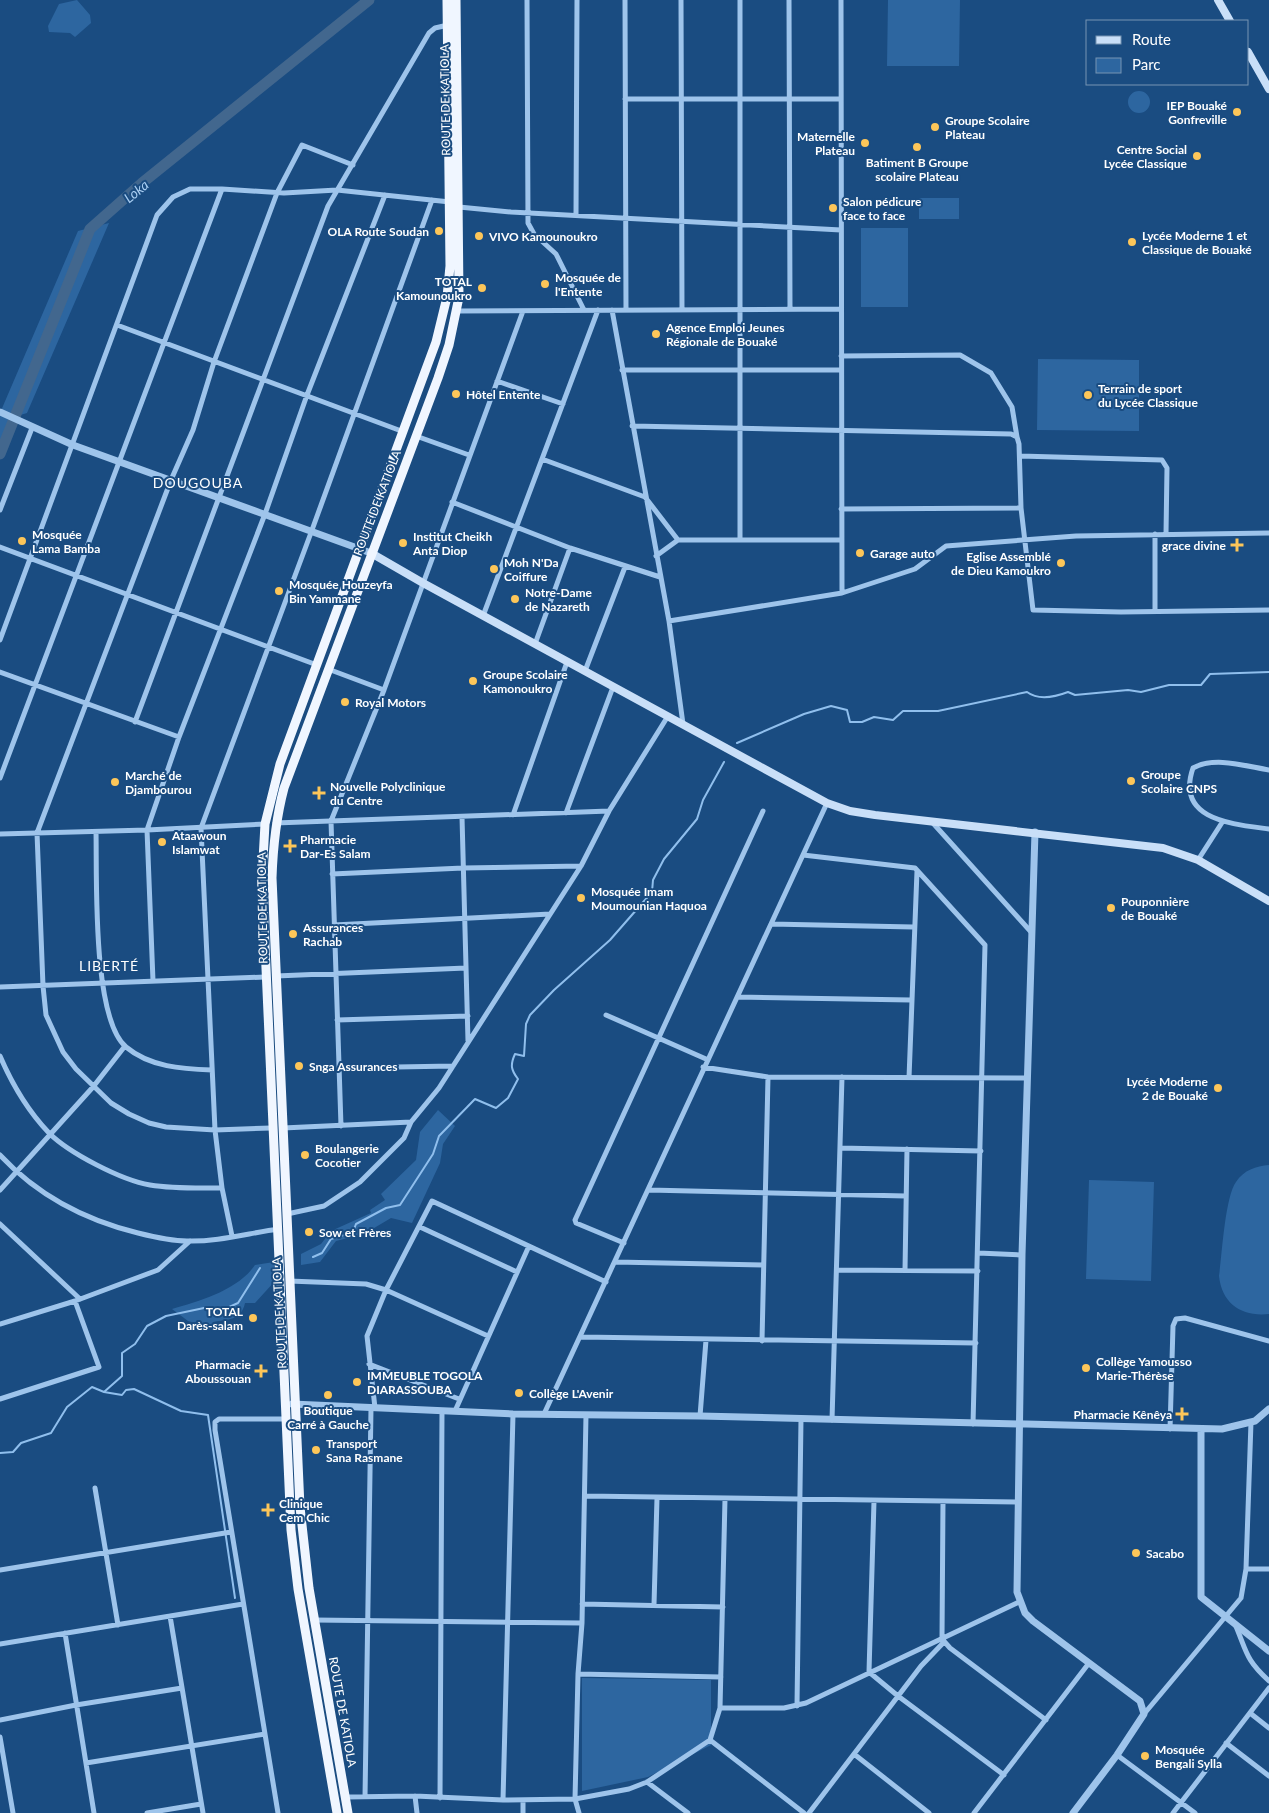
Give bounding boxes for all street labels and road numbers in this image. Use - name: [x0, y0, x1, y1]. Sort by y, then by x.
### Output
- street label: ROUTE DE KATIOLA: [437, 43, 453, 156]
- street label: ROUTE DE KATIOLA: [350, 447, 404, 558]
- street label: ROUTE DE KATIOLA: [254, 851, 270, 964]
- street label: ROUTE DE KATIOLA: [269, 1256, 289, 1369]
- street label: ROUTE DE KATIOLA: [326, 1656, 360, 1769]

